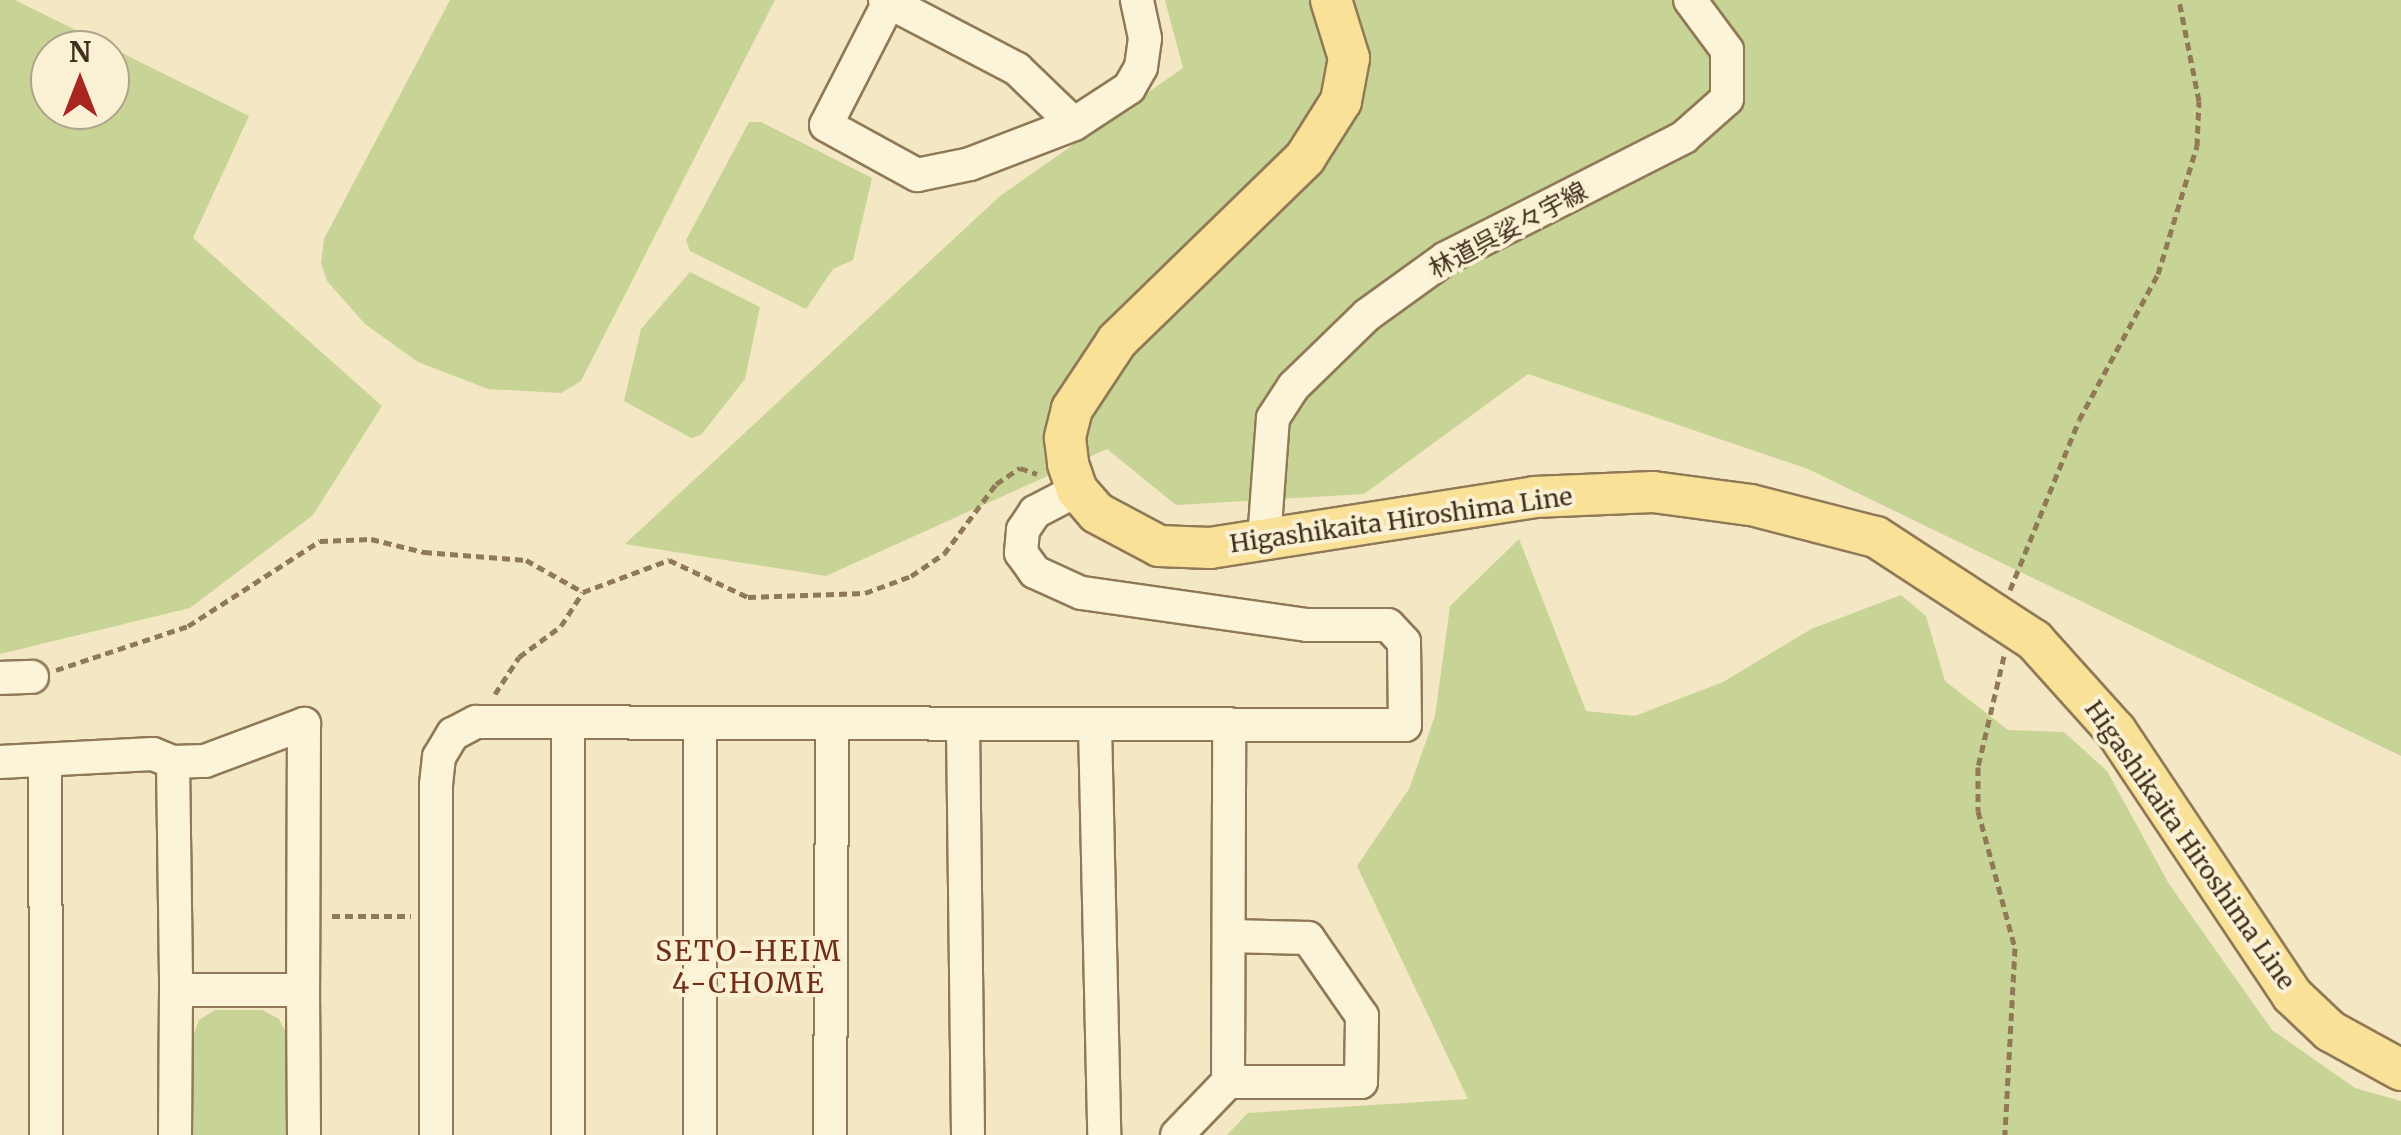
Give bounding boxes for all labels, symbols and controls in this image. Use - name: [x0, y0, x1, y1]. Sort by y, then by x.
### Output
- north arrow: [30, 30, 130, 130]
- text: N: [69, 34, 91, 70]
- street label: 林道呉娑々宇線: [1424, 176, 1592, 284]
- street label: Higashikaita Hiroshima Line: [1228, 481, 1574, 559]
- street label: Higashikaita Hiroshima Line: [2079, 695, 2301, 995]
- district label: SETO-HEIM 4-CHOME: [655, 934, 843, 1000]

